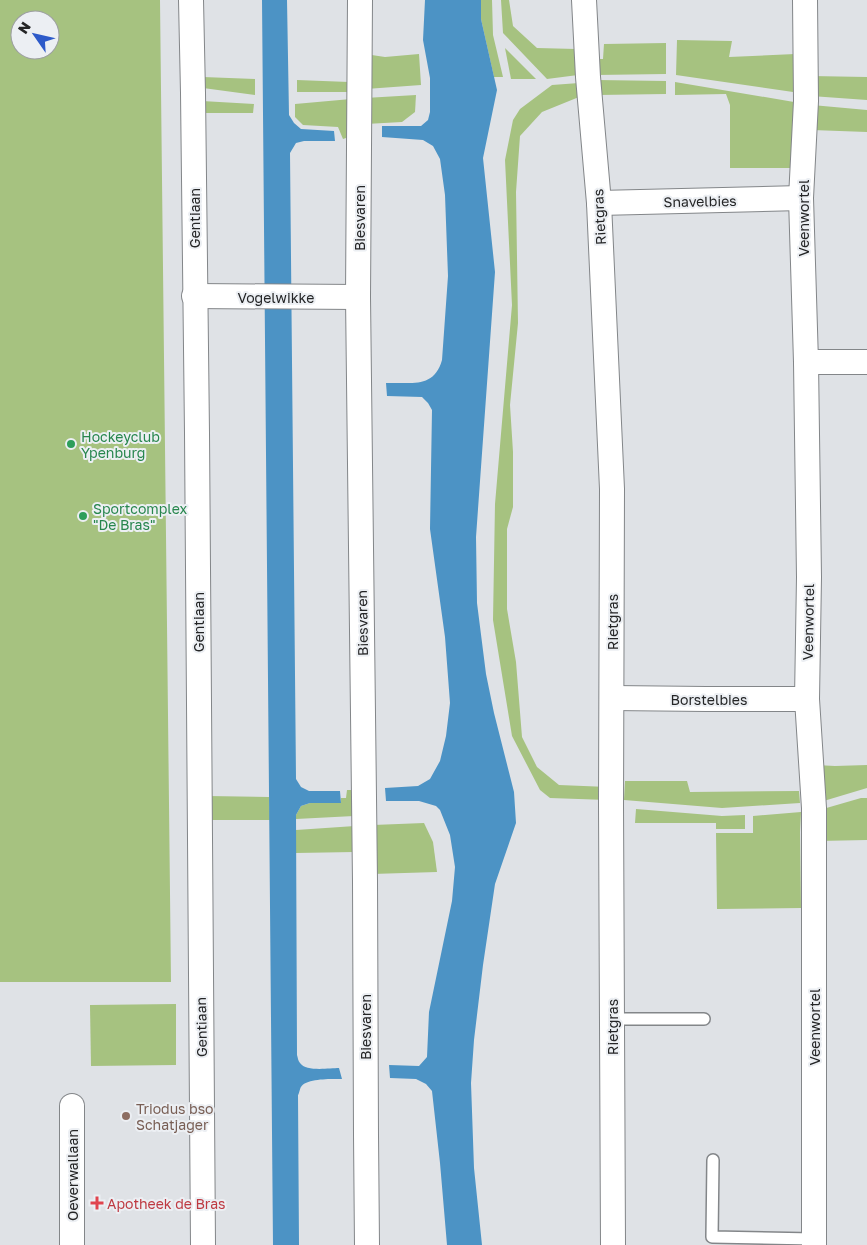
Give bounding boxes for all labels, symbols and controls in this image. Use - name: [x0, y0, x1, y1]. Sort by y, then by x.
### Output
- north arrow: [10, 10, 60, 60]
- text: N: [14, 18, 34, 37]
- street label: Veenwortel: [795, 180, 812, 256]
- street label: Biesvaren: [351, 185, 368, 251]
- street label: Gentiaan: [186, 188, 203, 248]
- street label: Rietgras: [589, 188, 609, 246]
- street label: Snavelbies: [663, 192, 737, 210]
- street label: Vogelwikke: [238, 289, 314, 306]
- place label: Hockeyclub Ypenburg: [81, 428, 160, 461]
- marker: Hockeyclub Ypenburg: [65, 438, 77, 450]
- place label: Sportcomplex "De Bras": [93, 500, 188, 533]
- marker: Sportcomplex "De Bras": [77, 510, 89, 522]
- street label: Veenwortel: [799, 583, 817, 661]
- street label: Biesvaren: [353, 590, 371, 656]
- street label: Gentiaan: [190, 592, 207, 652]
- street label: Rietgras: [604, 594, 621, 650]
- street label: Borstelbies: [671, 691, 747, 708]
- street label: Veenwortel: [806, 989, 823, 1065]
- street label: Biesvaren: [357, 994, 374, 1060]
- street label: Gentiaan: [192, 997, 210, 1057]
- street label: Rietgras: [604, 999, 621, 1055]
- place label: Triodus bso Schatjager: [136, 1100, 213, 1133]
- marker: Triodus bso Schatjager: [120, 1110, 132, 1122]
- street label: Oeverwallaan: [64, 1129, 81, 1221]
- place label: Apotheek de Bras: [107, 1195, 226, 1212]
- marker: Apotheek de Bras: [91, 1197, 103, 1209]

